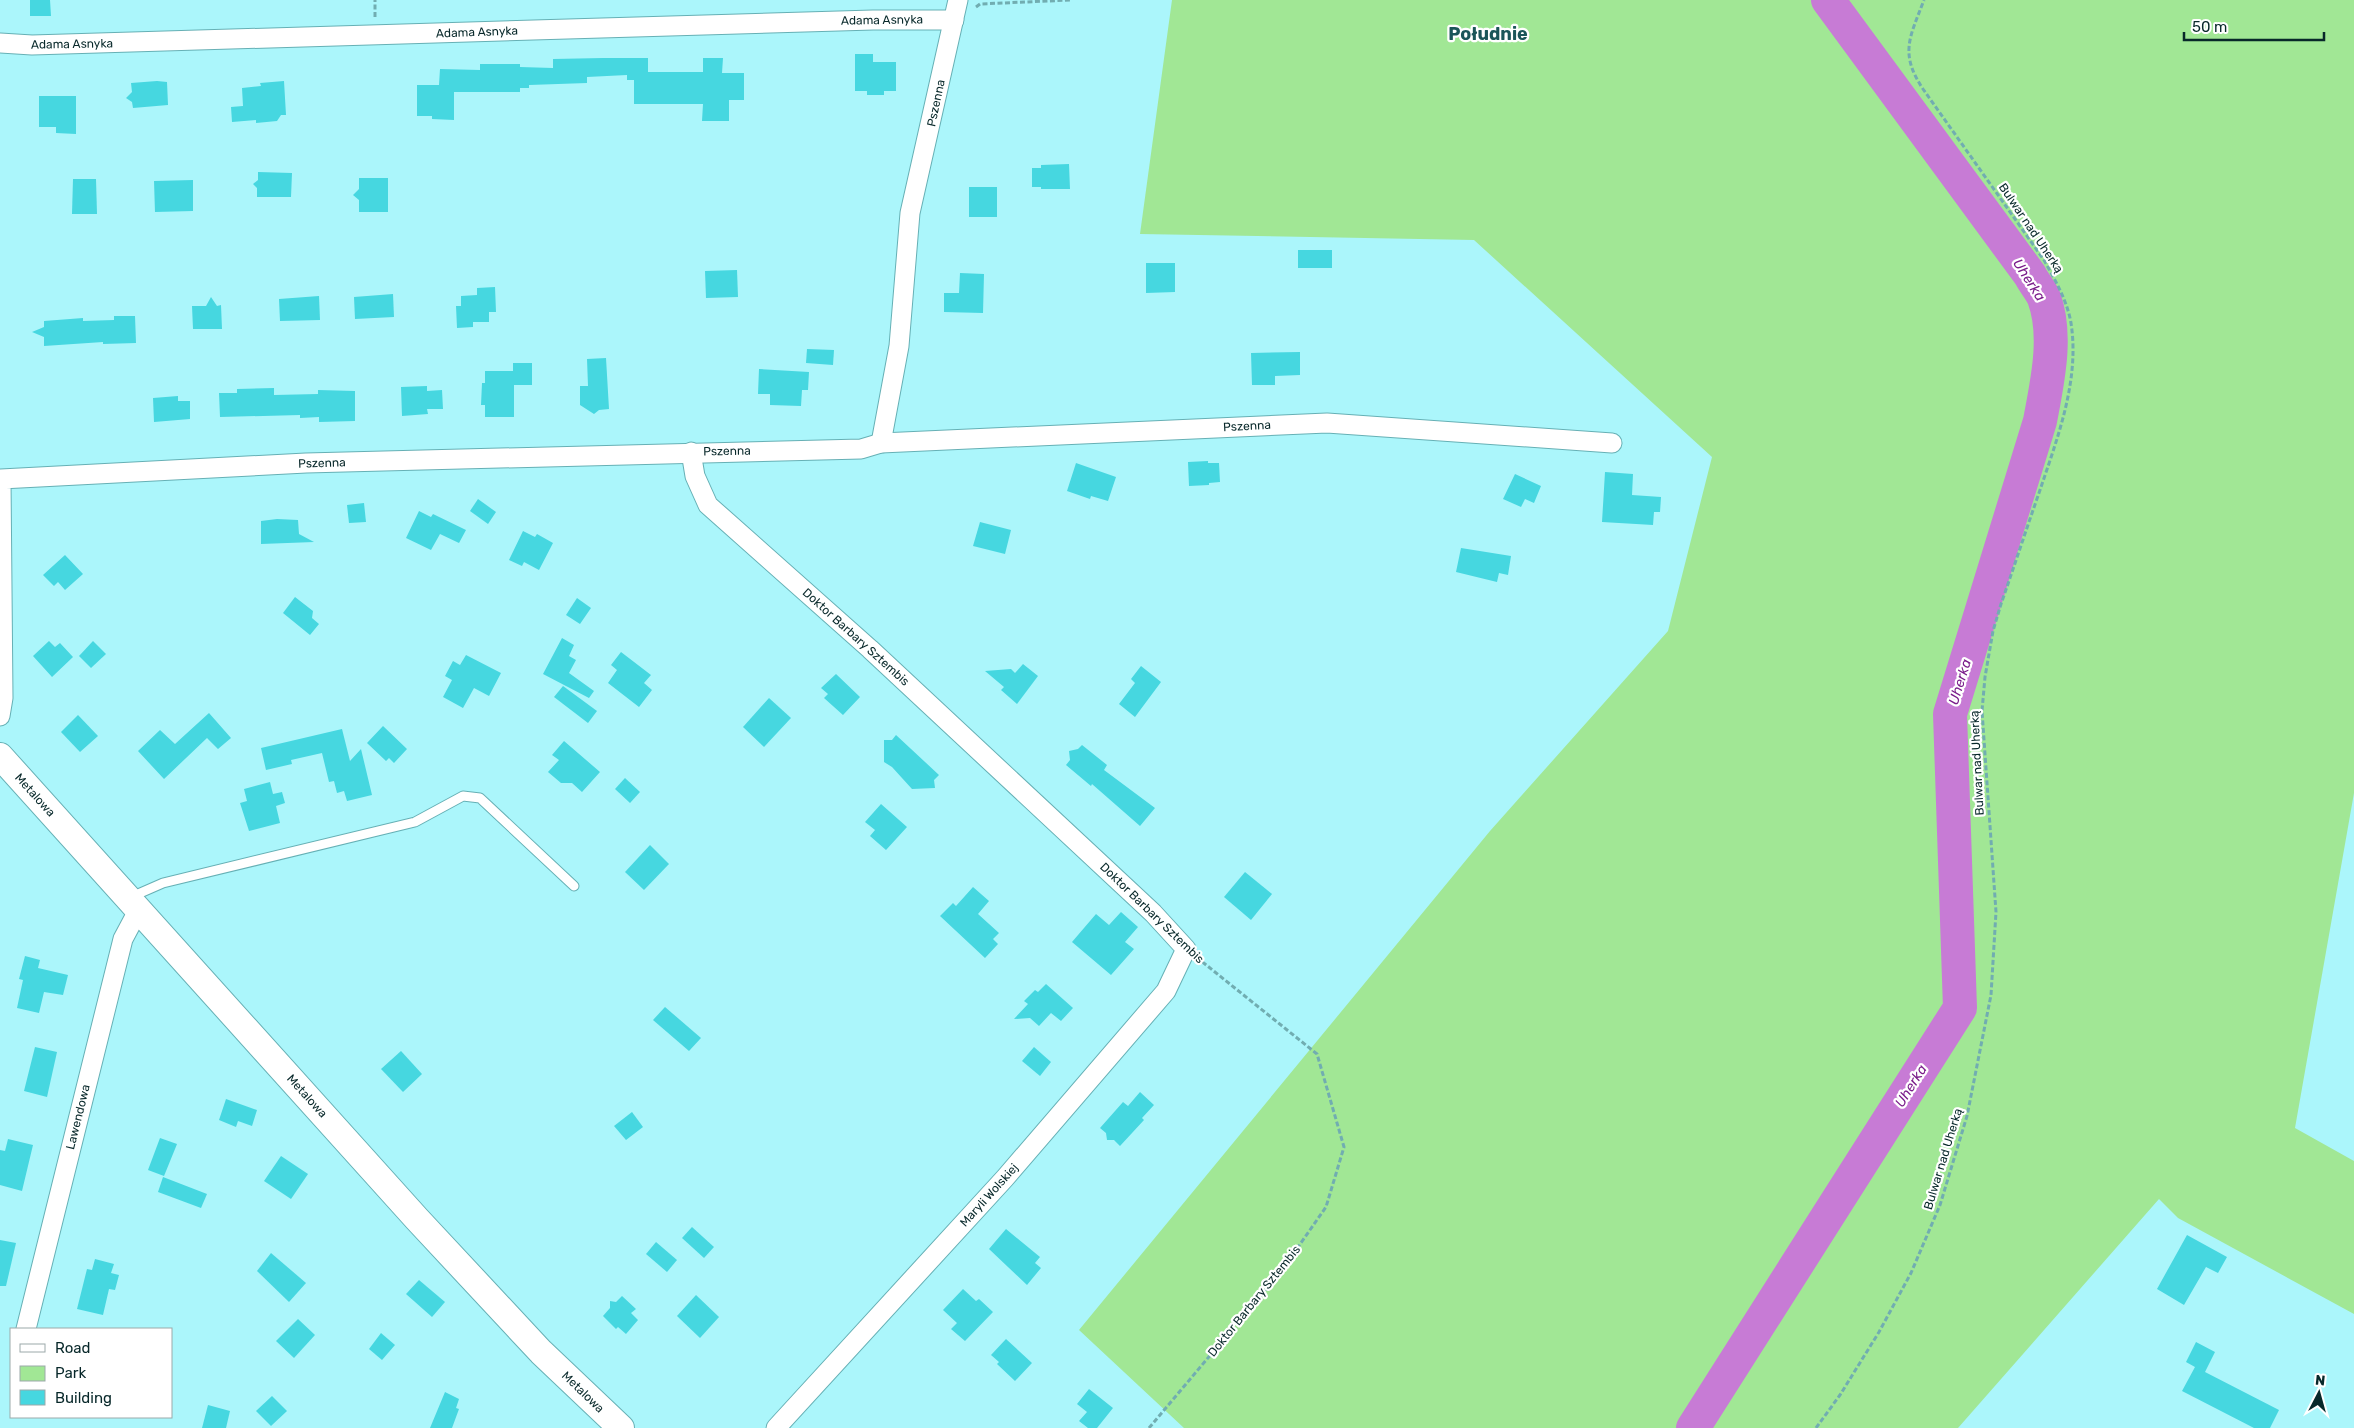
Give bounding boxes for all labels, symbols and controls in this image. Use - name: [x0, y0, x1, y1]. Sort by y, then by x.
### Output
- scale bar: [2184, 10, 2324, 42]
- street label: Adama Asnyka: [841, 12, 923, 28]
- text: 50 m: [2192, 18, 2227, 36]
- district label: Południe: [1448, 23, 1528, 45]
- street label: Adama Asnyka: [436, 24, 518, 40]
- street label: Adama Asnyka: [31, 36, 113, 52]
- street label: Pszenna: [924, 78, 948, 128]
- street label: Bulwar nad Uherką: [1996, 181, 2066, 275]
- water label: Uherka: [2009, 256, 2049, 304]
- street label: Pszenna: [1223, 418, 1271, 434]
- street label: Pszenna: [703, 444, 751, 458]
- street label: Pszenna: [298, 455, 346, 471]
- street label: Doktor Barbary Sztembis: [800, 585, 912, 689]
- water label: Uherka: [1945, 657, 1975, 707]
- street label: Bulwar nad Uherką: [1967, 710, 1987, 816]
- street label: Metalowa: [12, 771, 58, 819]
- street label: Doktor Barbary Sztembis: [1097, 860, 1207, 966]
- water label: Uherka: [1891, 1062, 1931, 1110]
- street label: Metalowa: [284, 1072, 330, 1120]
- street label: Lawendowa: [63, 1083, 93, 1151]
- street label: Bulwar nad Uherką: [1921, 1107, 1965, 1211]
- street label: Maryli Wolskiej: [957, 1161, 1021, 1229]
- street label: Doktor Barbary Sztembis: [1205, 1243, 1303, 1359]
- legend: [10, 1328, 172, 1418]
- text: Road: [55, 1339, 91, 1357]
- text: Park: [55, 1364, 86, 1382]
- street label: Metalowa: [559, 1368, 607, 1416]
- north arrow: [2294, 1368, 2344, 1418]
- text: N: [2314, 1372, 2326, 1390]
- text: Building: [55, 1389, 112, 1407]

